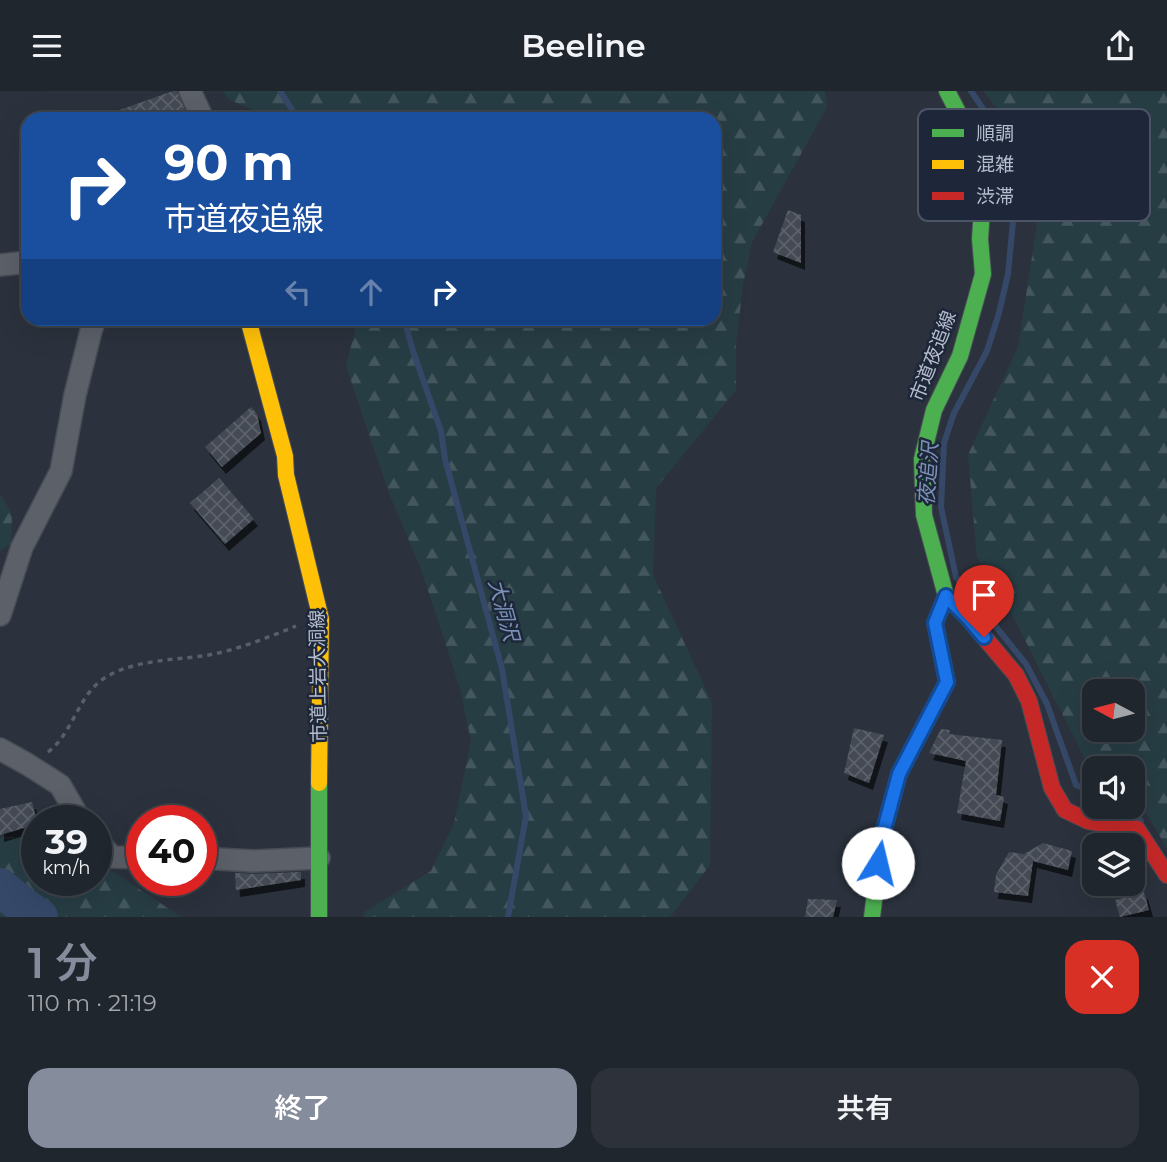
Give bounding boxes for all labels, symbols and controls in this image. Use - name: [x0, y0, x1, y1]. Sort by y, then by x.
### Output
- text: Beeline: [521, 26, 646, 65]
- icon: menu: [28, 27, 66, 65]
- icon: share: [1101, 27, 1139, 65]
- legend: [918, 109, 1150, 221]
- text: 順調: [976, 122, 1014, 145]
- text: 90 m: [164, 133, 294, 192]
- icon: right: [49, 140, 140, 231]
- text: 混雑: [976, 153, 1014, 176]
- text: 渋滞: [976, 185, 1014, 208]
- text: 市道夜追線: [164, 199, 324, 238]
- icon: left: [279, 273, 317, 311]
- icon: ahead: [352, 273, 390, 311]
- icon: right: [425, 273, 463, 311]
- street label: 市道夜追線: [905, 308, 961, 404]
- water label: 夜追沢: [913, 439, 943, 506]
- pin: [954, 565, 1014, 637]
- water label: 大洞沢: [484, 576, 525, 647]
- icon: arrive: [965, 576, 1003, 614]
- street label: 市道上岩大洞線: [305, 609, 331, 743]
- north arrow: [1082, 679, 1144, 742]
- map controls: [1082, 679, 1145, 896]
- button: sound: [1082, 756, 1145, 819]
- speed limit sign: 40: [126, 805, 217, 896]
- text: 39: [45, 820, 88, 863]
- position arrow: [841, 826, 915, 900]
- button: layers: [1082, 833, 1145, 896]
- text: km/h: [42, 857, 91, 879]
- text: 1 分: [28, 937, 98, 989]
- button: close: [1065, 940, 1139, 1014]
- text: 110 m · 21:19: [28, 989, 157, 1017]
- button: 終了: [28, 1068, 577, 1148]
- button: 共有: [591, 1068, 1139, 1148]

